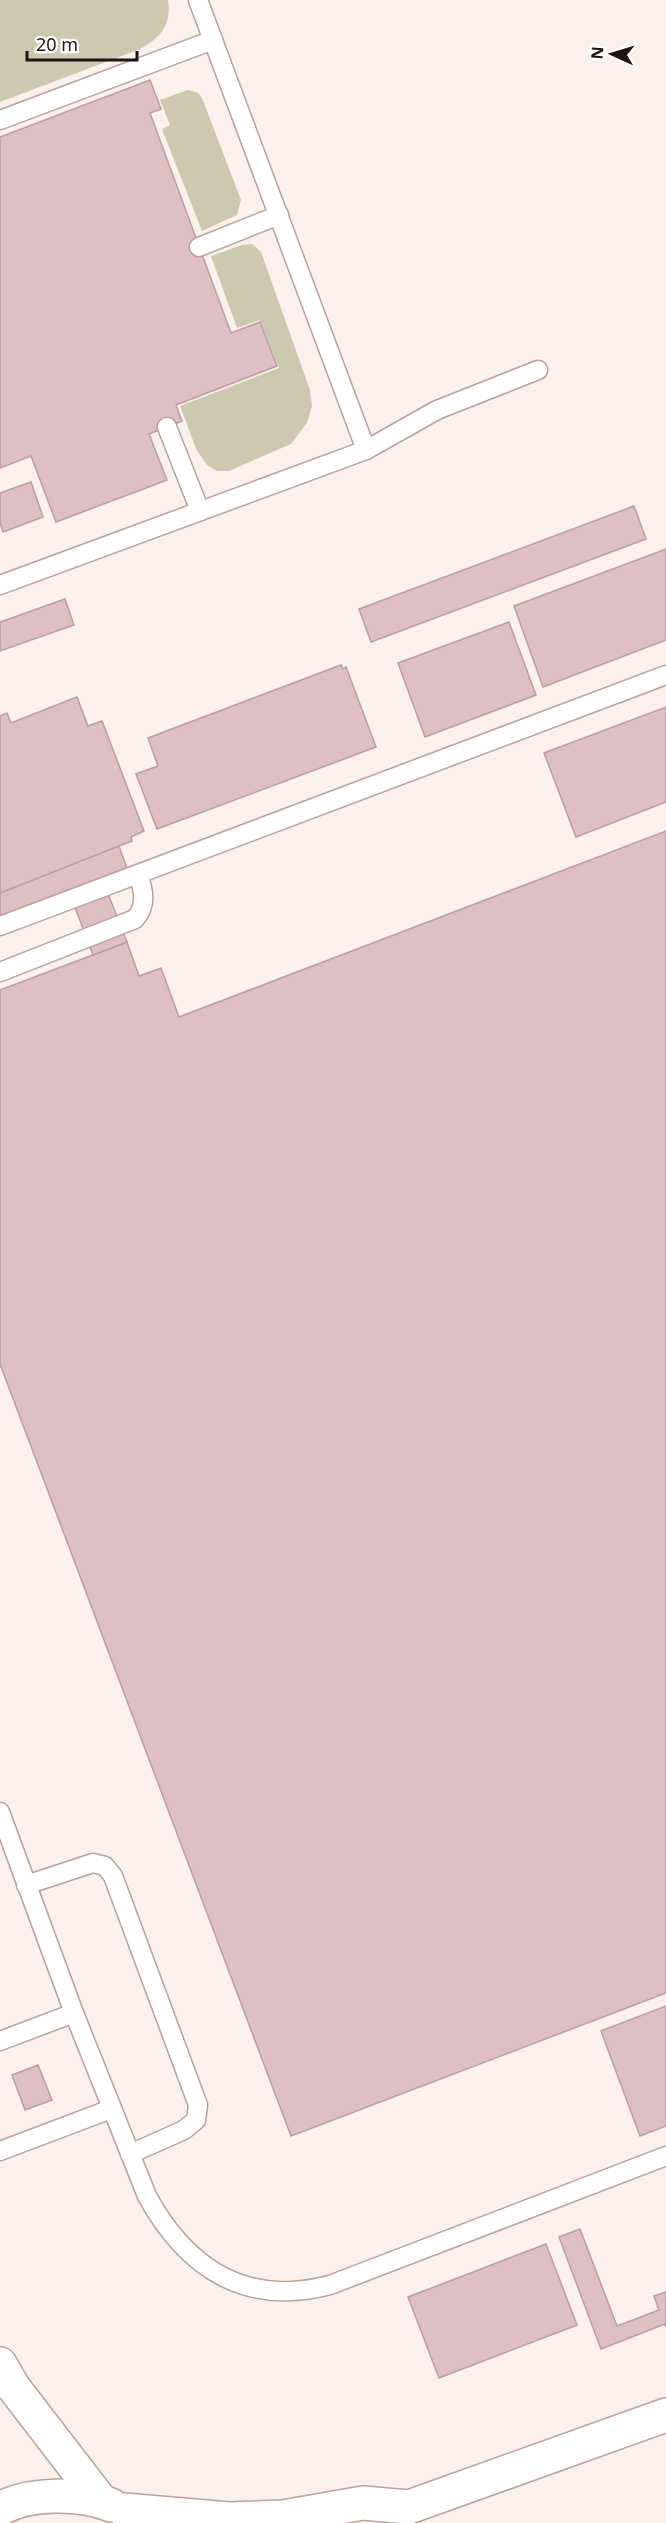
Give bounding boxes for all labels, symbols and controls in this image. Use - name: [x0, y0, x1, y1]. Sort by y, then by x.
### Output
- scale bar: [27, 24, 136, 62]
- north arrow: [582, 24, 642, 84]
- text: 20 m: [36, 32, 78, 56]
- text: N: [586, 46, 608, 60]

